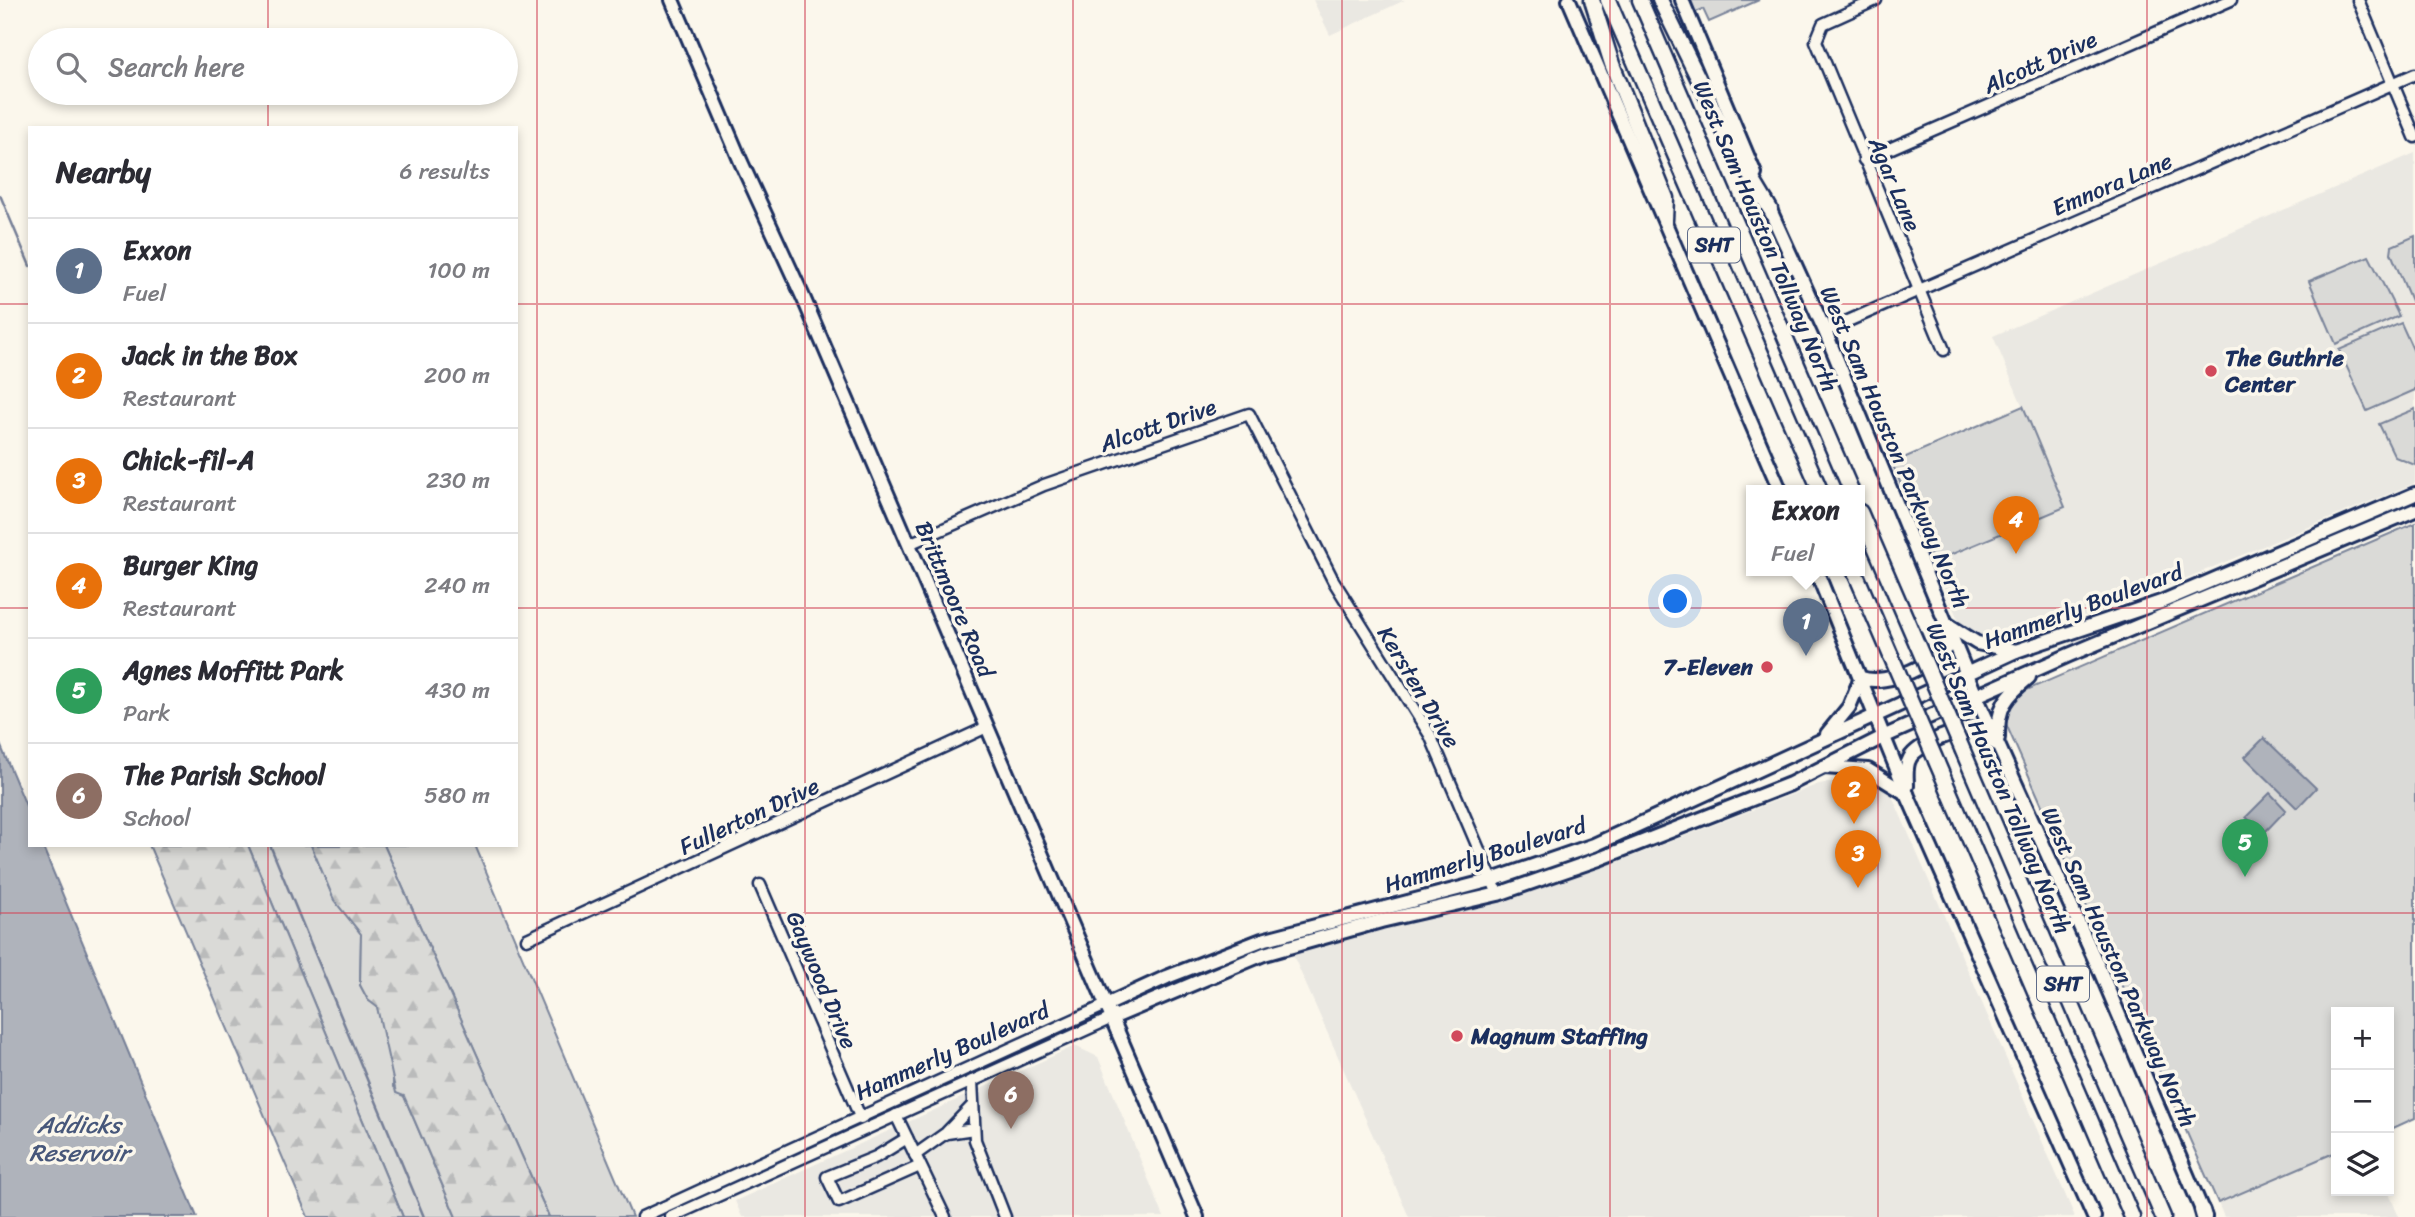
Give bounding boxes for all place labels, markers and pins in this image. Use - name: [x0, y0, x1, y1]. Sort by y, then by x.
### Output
- place label: The Guthrie Center: [2224, 338, 2344, 405]
- marker: The Guthrie Center: [2203, 363, 2219, 379]
- pin: 4: [1993, 496, 2039, 554]
- pin: 1: [1783, 598, 1829, 656]
- place label: 7-Eleven: [1663, 647, 1754, 688]
- marker: 7-Eleven: [1759, 659, 1775, 675]
- pin: 2: [1831, 766, 1877, 824]
- pin: 5: [2222, 819, 2268, 877]
- pin: 3: [1835, 830, 1881, 888]
- place label: Magnum Staffing: [1470, 1016, 1648, 1057]
- marker: Magnum Staffing: [1449, 1028, 1465, 1044]
- pin: 6: [988, 1071, 1034, 1129]

